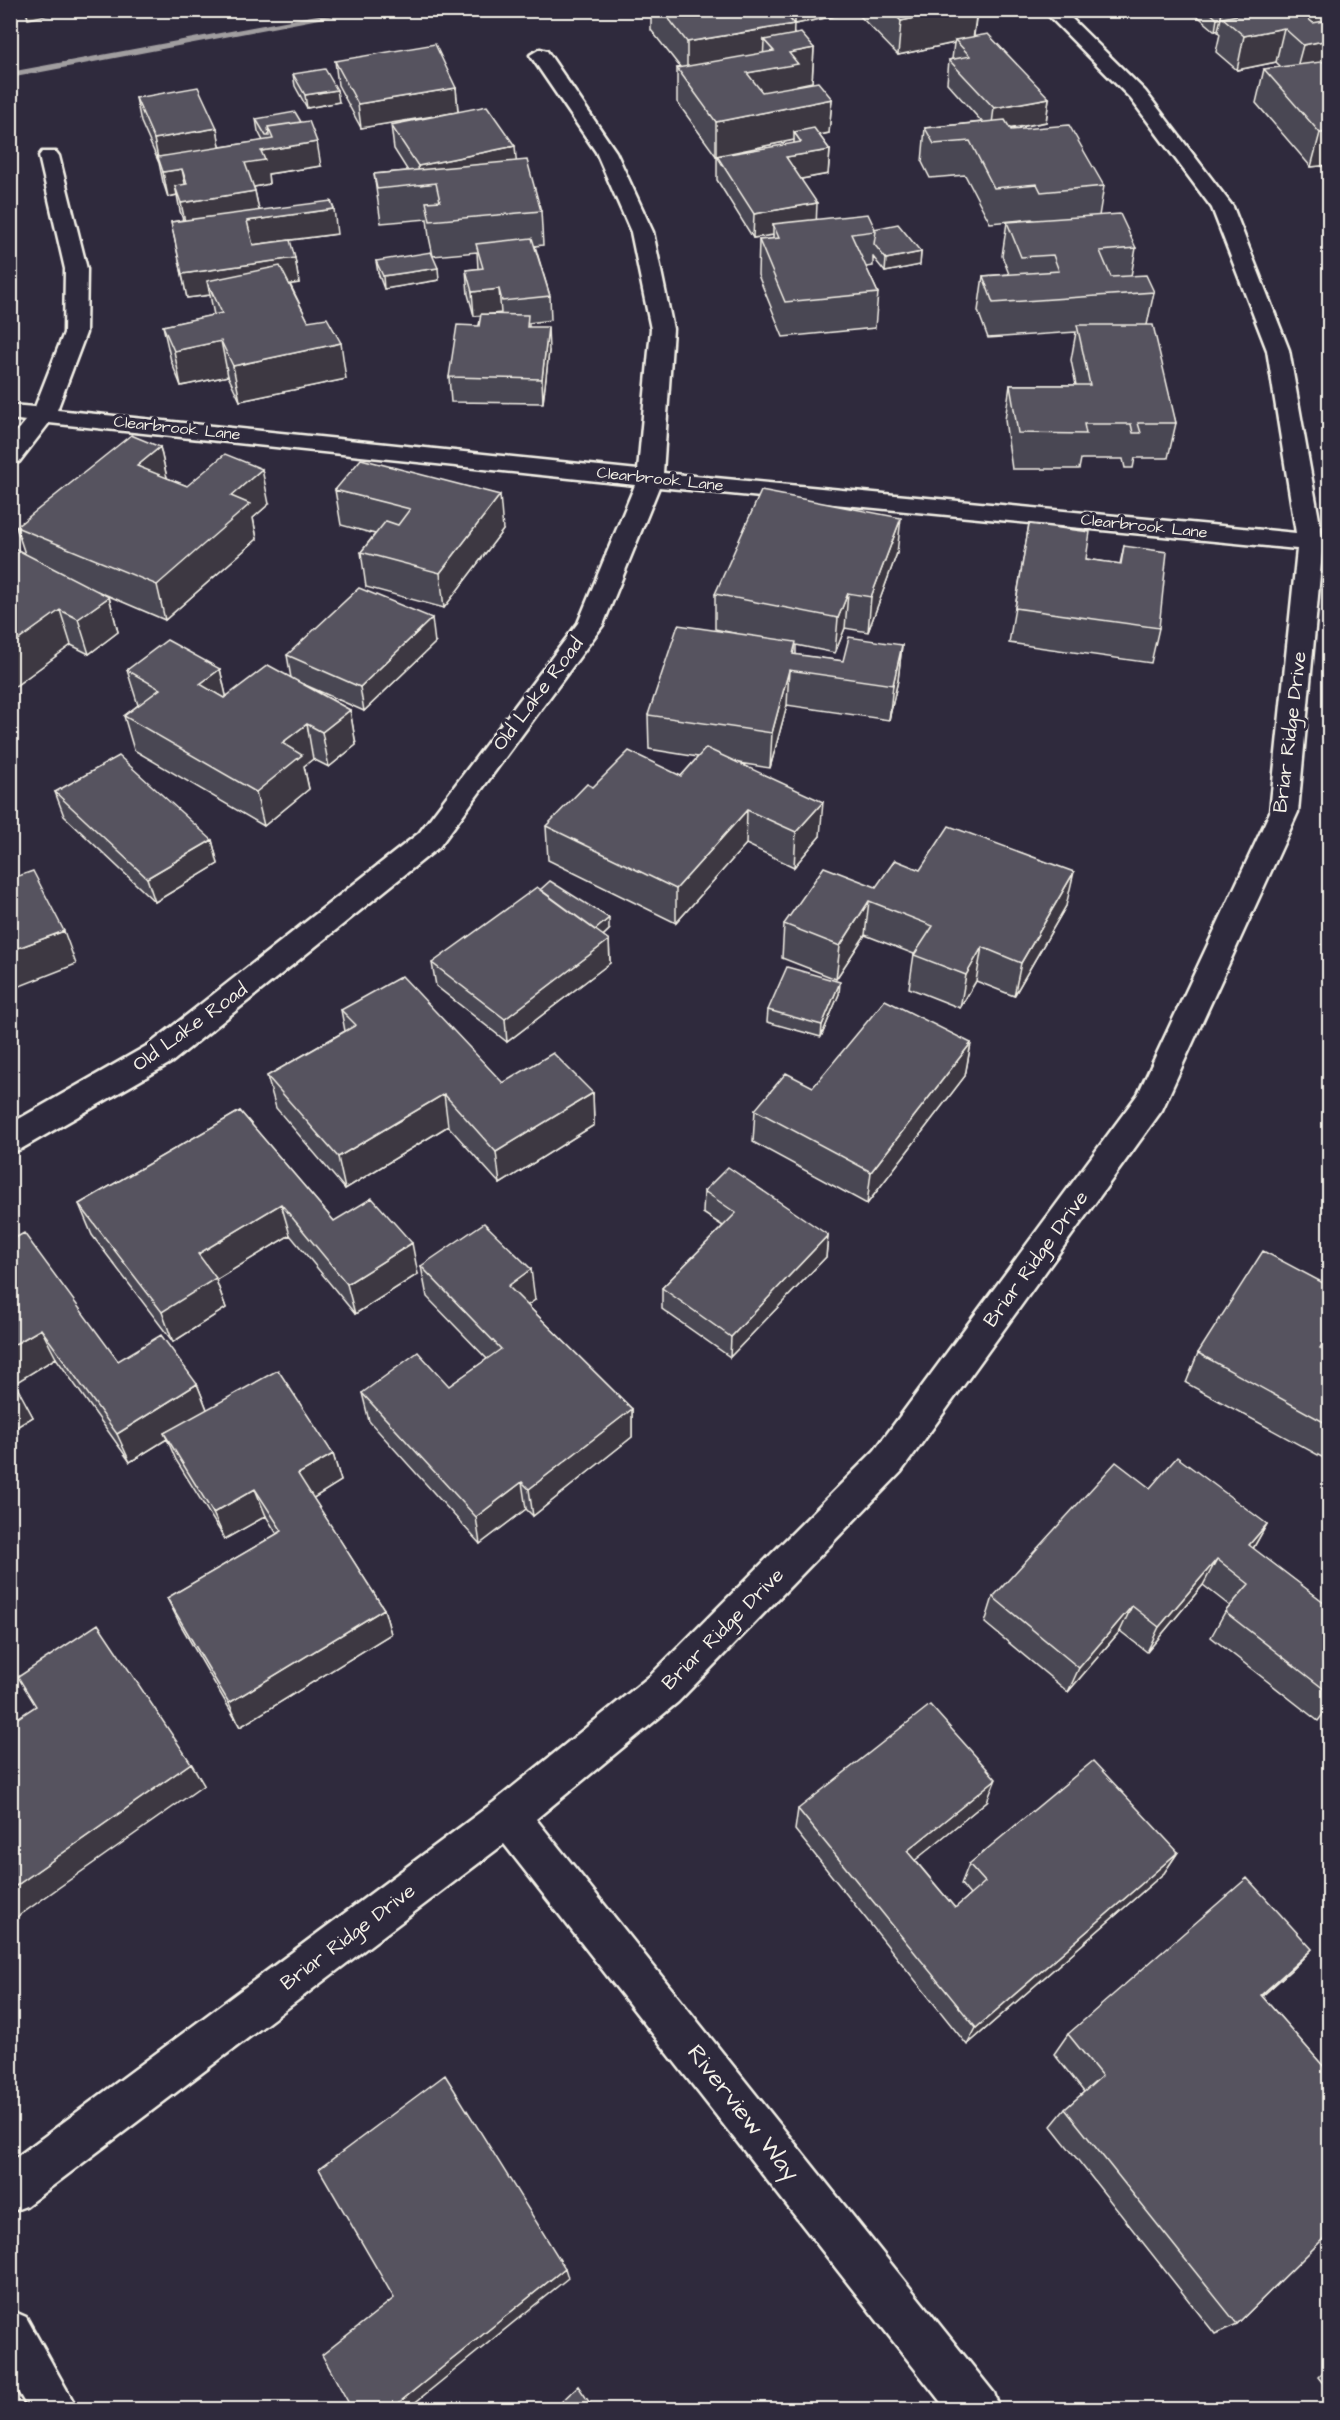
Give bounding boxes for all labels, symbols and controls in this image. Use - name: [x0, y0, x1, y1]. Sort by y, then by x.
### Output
- street label: Clearbrook Lane: [113, 410, 242, 446]
- street label: Clearbrook Lane: [596, 461, 725, 497]
- street label: Clearbrook Lane: [1080, 508, 1209, 544]
- street label: Old Lake Road: [486, 631, 590, 757]
- street label: Briar Ridge Drive: [1266, 650, 1315, 814]
- street label: Old Lake Road: [127, 976, 253, 1078]
- street label: Briar Ridge Drive: [977, 1185, 1096, 1334]
- street label: Briar Ridge Drive: [656, 1562, 791, 1697]
- street label: Briar Ridge Drive: [275, 1877, 422, 1998]
- street label: Riverview Way: [678, 2037, 807, 2189]

